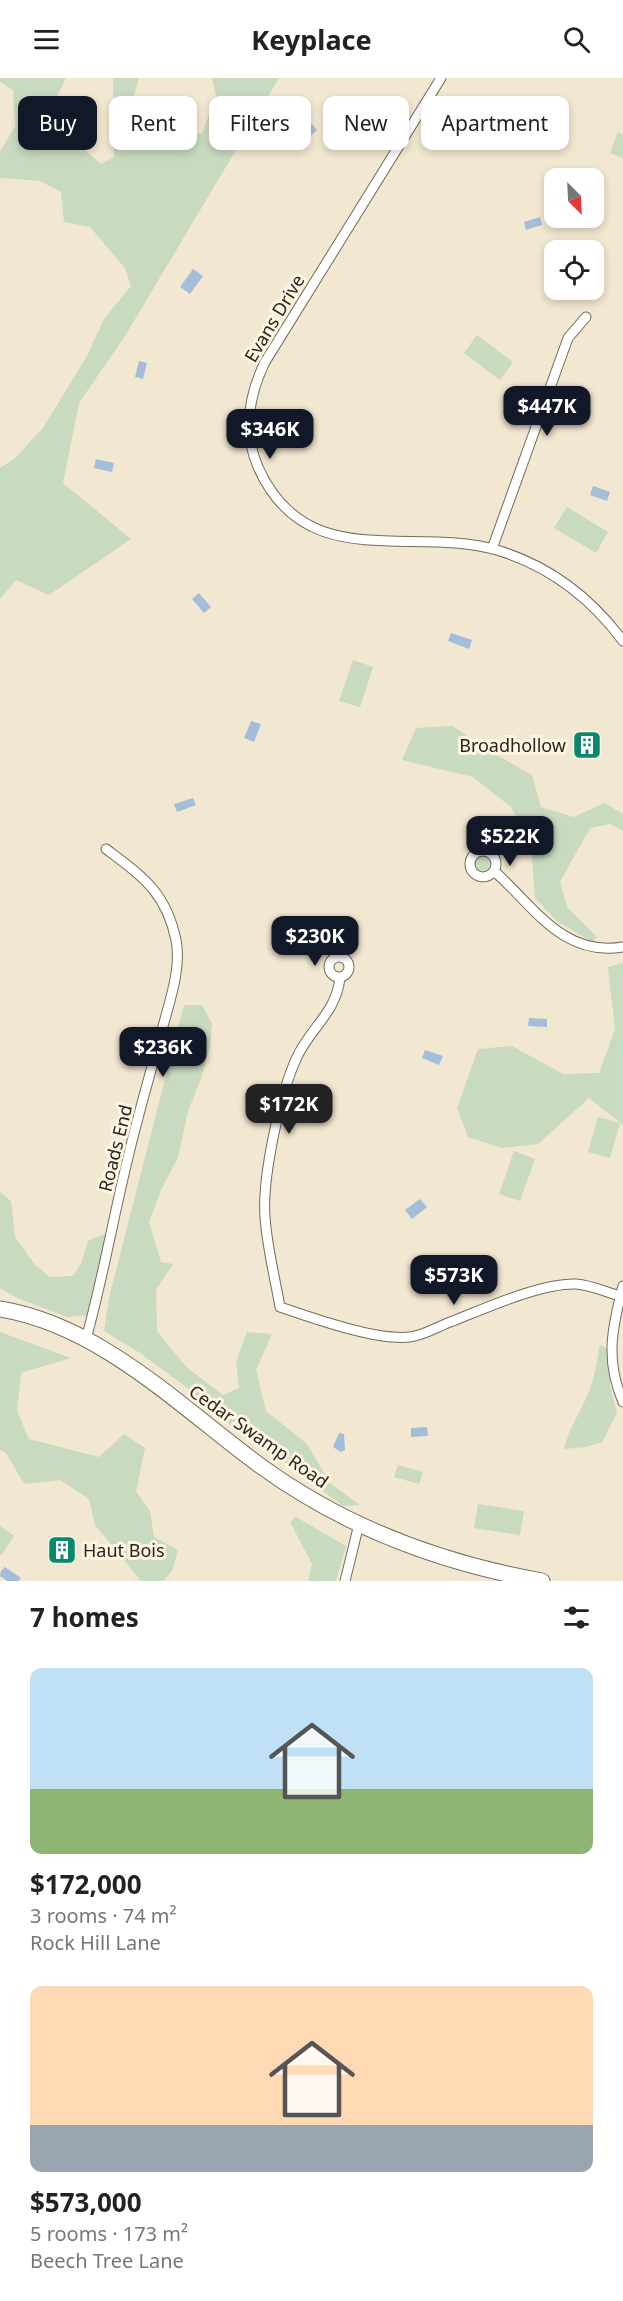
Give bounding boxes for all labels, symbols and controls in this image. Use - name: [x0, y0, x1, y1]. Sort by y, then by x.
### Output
- text: Keyplace: [251, 21, 372, 58]
- icon: menu: [30, 23, 63, 56]
- icon: search: [560, 23, 593, 56]
- chip: Buy: [18, 96, 97, 150]
- chip: Rent: [109, 96, 197, 150]
- chip: Filters: [209, 96, 311, 150]
- chip: New: [323, 96, 409, 150]
- chip: Apartment: [421, 96, 569, 150]
- north arrow: [544, 168, 604, 228]
- map controls: [544, 168, 604, 300]
- button: locate: [544, 240, 604, 300]
- street label: Evans Drive: [238, 270, 310, 366]
- pin: $447K: [505, 386, 589, 437]
- text: $447K: [517, 392, 577, 419]
- pin: $346K: [228, 409, 312, 460]
- text: $346K: [240, 415, 300, 442]
- building icon: Broadhollow: [571, 729, 603, 761]
- place label: Broadhollow: [459, 733, 566, 757]
- pin: $522K: [468, 816, 552, 867]
- text: $522K: [480, 822, 540, 849]
- pin: $230K: [273, 916, 357, 967]
- text: $230K: [285, 922, 345, 949]
- pin: $236K: [121, 1027, 205, 1078]
- text: $236K: [133, 1033, 193, 1060]
- pin: $172K: [247, 1084, 331, 1135]
- text: $172K: [259, 1090, 319, 1117]
- street label: Roads End: [93, 1102, 137, 1194]
- pin: $573K: [412, 1255, 496, 1306]
- text: $573K: [424, 1261, 484, 1288]
- street label: Cedar Swamp Road: [185, 1379, 333, 1493]
- building icon: Haut Bois: [46, 1534, 78, 1566]
- place label: Haut Bois: [83, 1538, 165, 1562]
- text: 7 homes: [30, 1599, 139, 1635]
- icon: filters: [560, 1601, 593, 1634]
- icon: home: [258, 1707, 366, 1815]
- text: $172,000: [30, 1866, 142, 1902]
- text: 3 rooms · 74 m²: [30, 1902, 177, 1929]
- text: Rock Hill Lane: [30, 1929, 161, 1956]
- icon: home: [258, 2025, 366, 2133]
- text: $573,000: [30, 2184, 142, 2220]
- text: 5 rooms · 173 m²: [30, 2220, 188, 2247]
- text: Beech Tree Lane: [30, 2247, 184, 2274]

